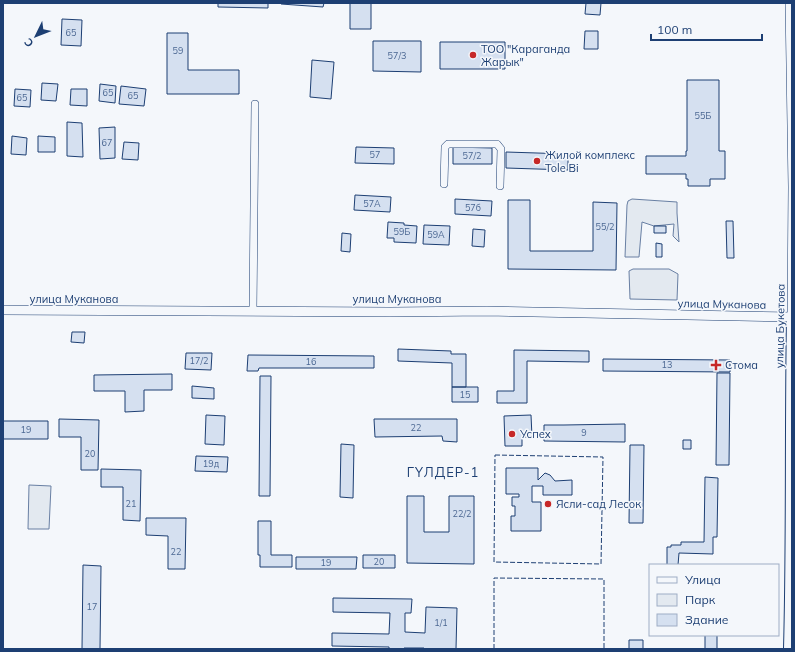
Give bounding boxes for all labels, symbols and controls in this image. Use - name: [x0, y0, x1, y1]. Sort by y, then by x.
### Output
- north arrow: [16, 16, 56, 56]
- scale bar: [651, 16, 762, 42]
- text: 100 m: [657, 22, 692, 37]
- house number: 65: [66, 27, 77, 38]
- text: С: [21, 35, 36, 50]
- place label: ТОО "Караганда Жарык": [481, 42, 570, 69]
- house number: 59: [173, 45, 183, 56]
- house number: 57/3: [388, 50, 406, 61]
- marker: ТОО "Караганда Жарык": [468, 50, 478, 60]
- house number: 65: [103, 87, 114, 98]
- house number: 65: [128, 90, 139, 101]
- house number: 65: [17, 92, 28, 103]
- house number: 55Б: [695, 110, 711, 121]
- house number: 67: [102, 137, 112, 148]
- place label: Жилой комплекс Tole Bi: [545, 148, 635, 175]
- house number: 57: [370, 149, 380, 160]
- house number: 57/2: [463, 150, 481, 161]
- marker: Жилой комплекс Tole Bi: [532, 156, 542, 166]
- house number: 57A: [363, 198, 381, 209]
- house number: 57б: [465, 202, 481, 213]
- house number: 55/2: [596, 221, 614, 232]
- house number: 59Б: [394, 226, 410, 237]
- house number: 59A: [427, 229, 445, 240]
- street label: улица Букетова: [772, 284, 788, 368]
- street label: улица Муканова: [30, 292, 118, 306]
- street label: улица Муканова: [353, 292, 441, 306]
- street label: улица Муканова: [678, 296, 766, 312]
- house number: 17/2: [190, 355, 208, 366]
- house number: 16: [306, 356, 316, 367]
- place label: Стома: [725, 358, 758, 372]
- house number: 13: [662, 359, 672, 370]
- marker: Стома: [710, 359, 722, 371]
- house number: 15: [460, 389, 471, 400]
- house number: 22: [411, 422, 421, 433]
- house number: 19: [21, 424, 31, 435]
- place label: Успех: [519, 427, 551, 441]
- house number: 9: [581, 427, 587, 438]
- marker: Успех: [507, 429, 517, 439]
- house number: 20: [85, 448, 95, 459]
- house number: 19д: [203, 458, 220, 469]
- district label: ГҮЛДЕР-1: [407, 464, 479, 480]
- place label: Ясли-сад Лесок: [556, 497, 641, 511]
- house number: 21: [126, 498, 136, 509]
- marker: Ясли-сад Лесок: [543, 499, 553, 509]
- house number: 22/2: [453, 508, 471, 519]
- house number: 22: [171, 546, 181, 557]
- house number: 20: [374, 556, 384, 567]
- house number: 19: [321, 557, 331, 568]
- legend: [649, 564, 779, 636]
- text: Улица: [684, 572, 721, 587]
- text: Парк: [685, 592, 716, 607]
- house number: 17: [87, 601, 97, 612]
- text: Здание: [685, 612, 729, 627]
- house number: 1/1: [434, 617, 448, 628]

